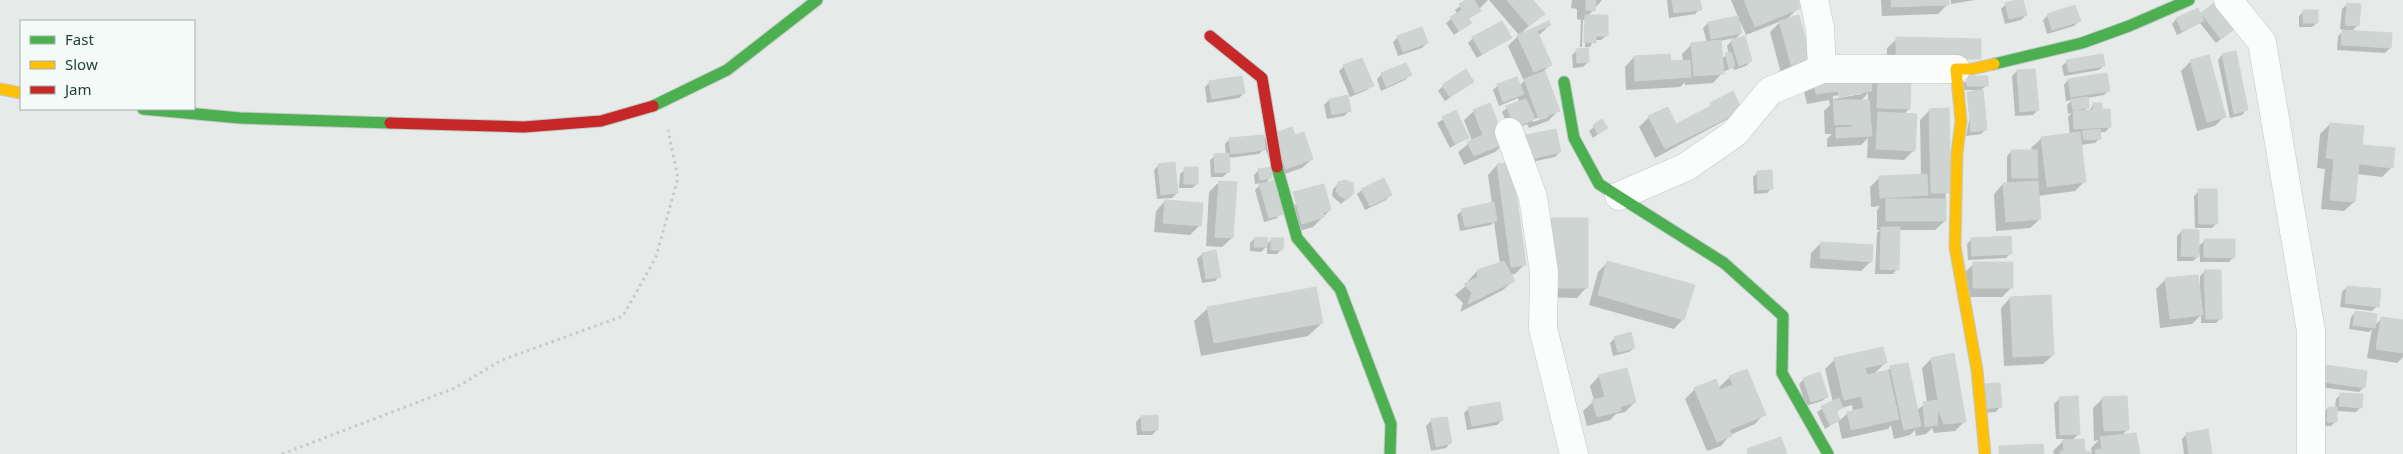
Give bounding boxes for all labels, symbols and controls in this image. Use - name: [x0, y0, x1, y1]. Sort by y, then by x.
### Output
- legend: [20, 20, 195, 110]
- text: Fast: [65, 29, 94, 49]
- text: Slow: [65, 54, 98, 74]
- text: Jam: [63, 79, 92, 99]

